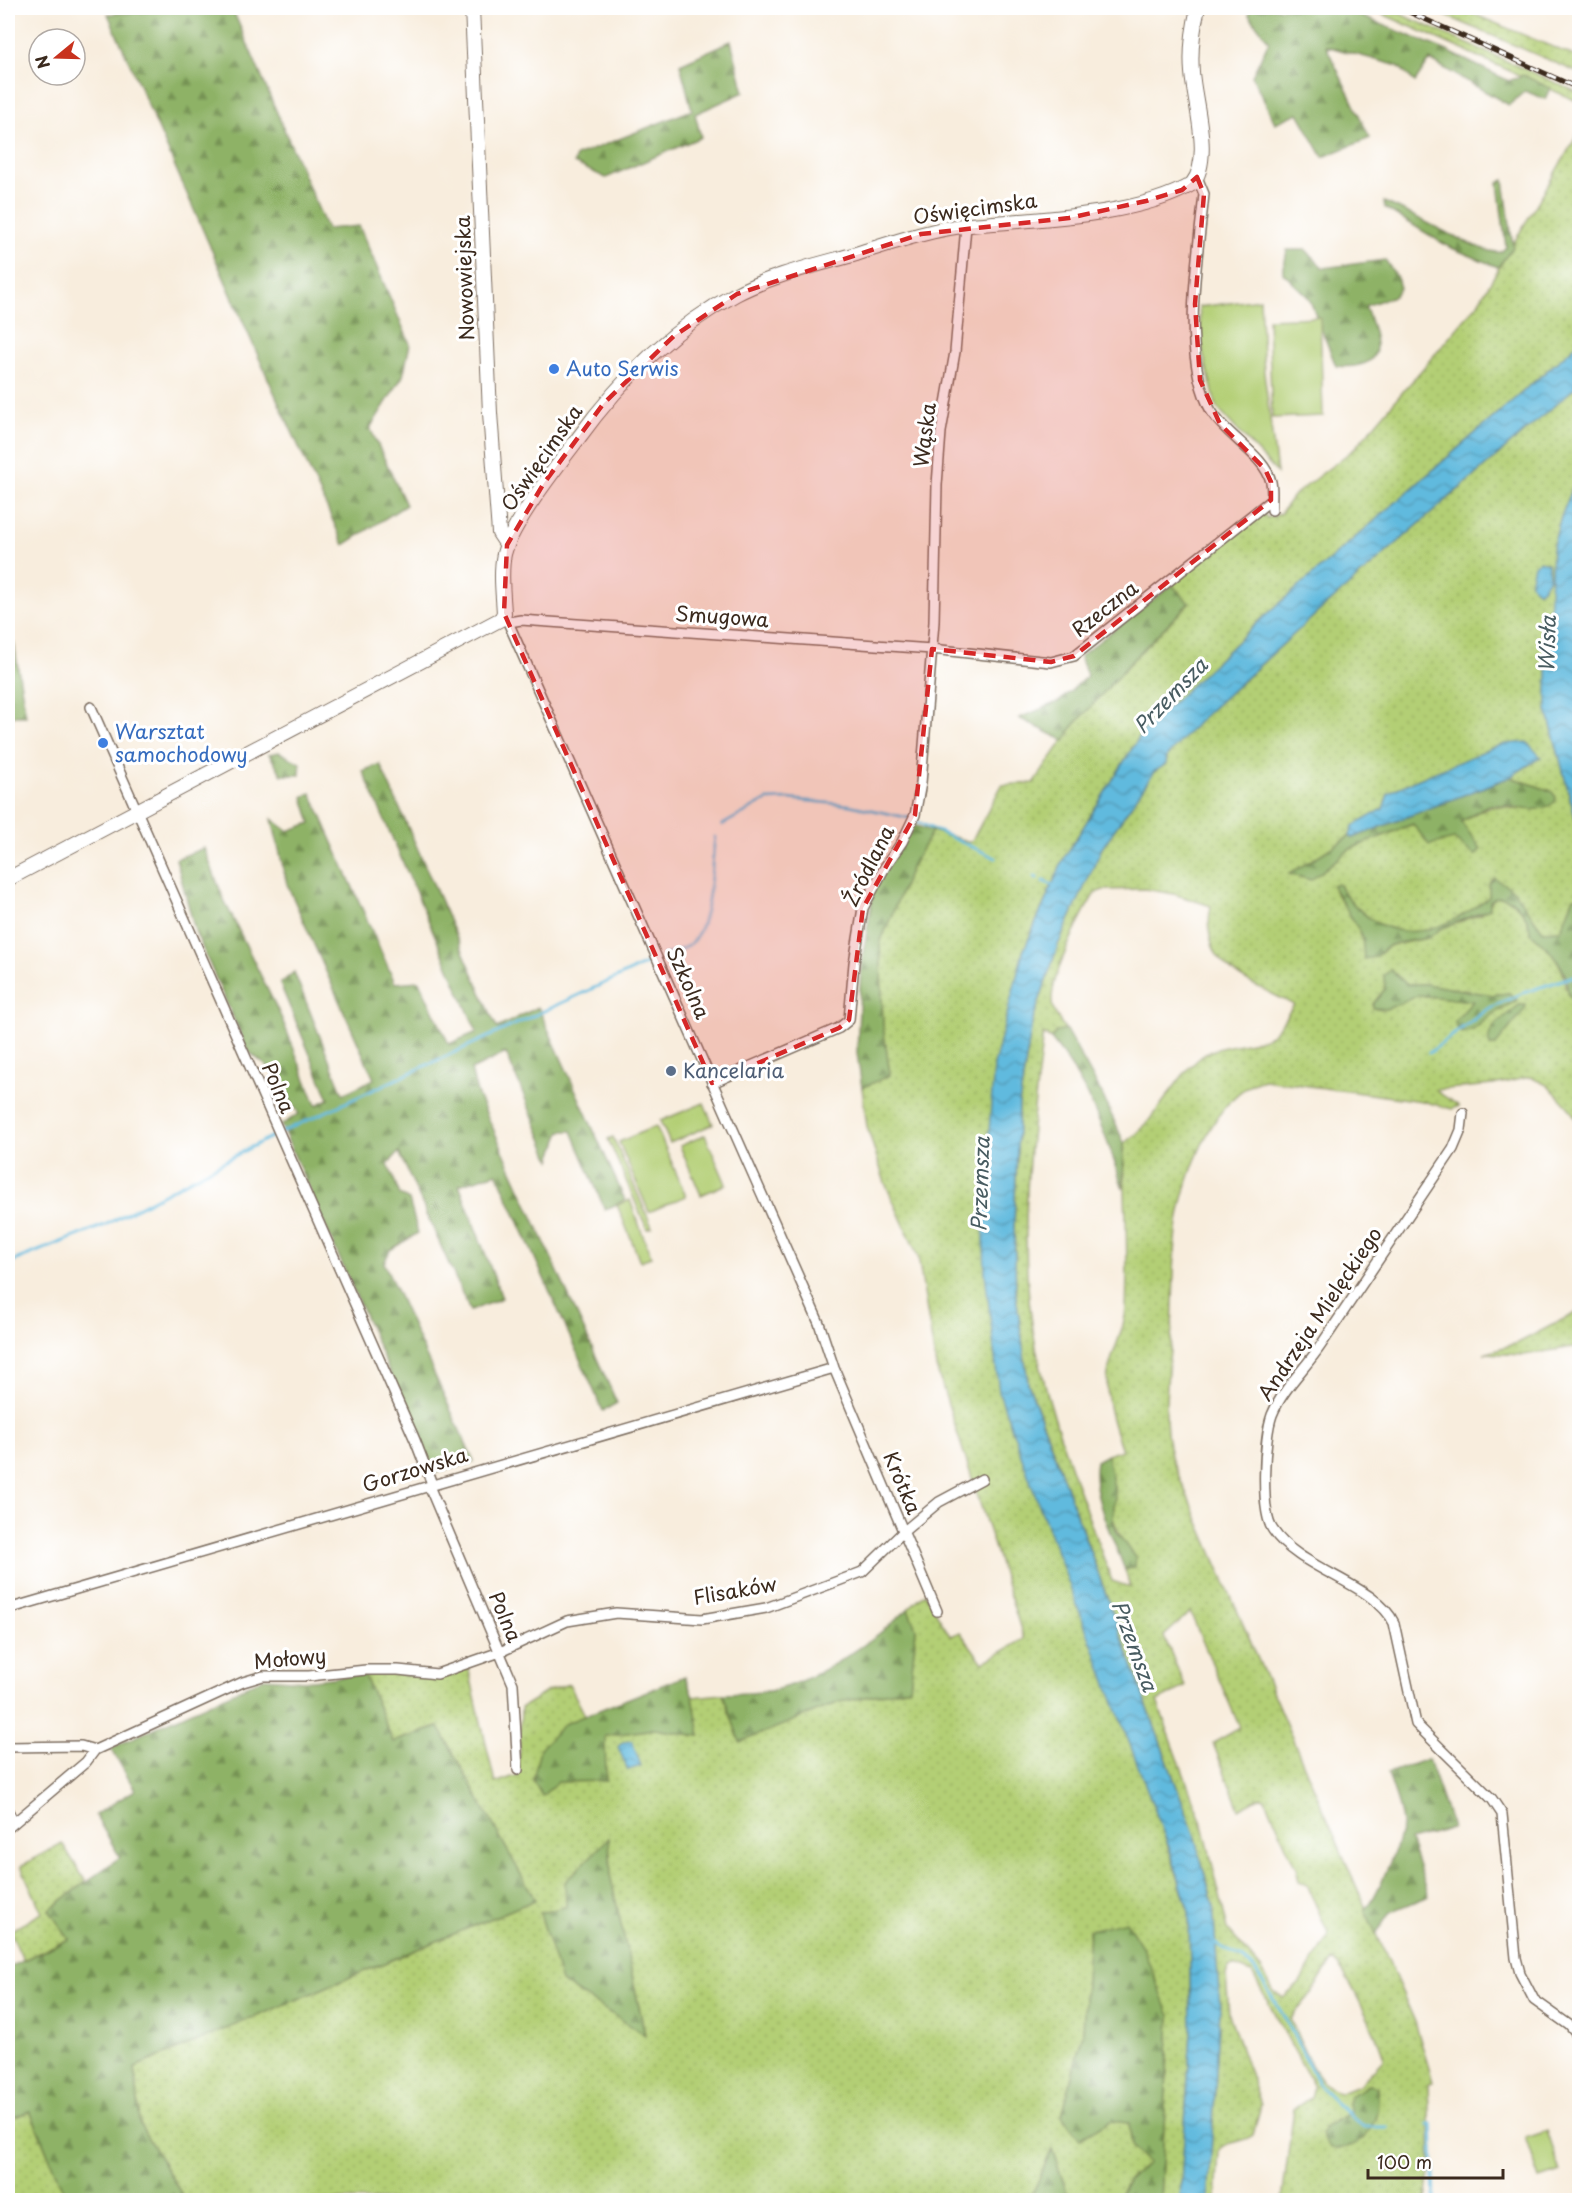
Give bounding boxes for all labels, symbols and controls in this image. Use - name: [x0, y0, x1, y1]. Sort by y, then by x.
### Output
- north arrow: [27, 27, 87, 87]
- text: N: [28, 52, 55, 72]
- street label: Oświęcimska: [911, 184, 1039, 232]
- street label: Nowowiejska: [447, 214, 481, 341]
- place label: Auto Serwis: [566, 353, 679, 383]
- marker: Auto Serwis: [547, 362, 561, 376]
- street label: Oświęcimska: [493, 397, 590, 517]
- street label: Wąska: [905, 400, 943, 469]
- street label: Rzeczna: [1065, 572, 1144, 644]
- street label: Smugowa: [674, 598, 770, 634]
- water label: Wisła: [1529, 614, 1563, 673]
- water label: Przemsza: [1125, 649, 1215, 740]
- place label: Warsztat samochodowy: [115, 716, 248, 769]
- marker: Warsztat samochodowy: [96, 736, 110, 750]
- street label: Źródlana: [835, 819, 902, 911]
- street label: Szkolna: [660, 942, 718, 1024]
- place label: Kancelaria: [683, 1055, 785, 1085]
- street label: Polna: [255, 1057, 303, 1118]
- marker: Kancelaria: [664, 1064, 678, 1078]
- water label: Przemsza: [961, 1135, 997, 1232]
- street label: Andrzeja Mielęckiego: [1250, 1220, 1389, 1406]
- street label: Gorzowska: [358, 1439, 472, 1499]
- street label: Krótka: [876, 1446, 930, 1519]
- street label: Flisaków: [691, 1568, 779, 1612]
- street label: Polna: [482, 1586, 530, 1647]
- water label: Przemsza: [1105, 1595, 1167, 1696]
- street label: Mołowy: [253, 1640, 327, 1676]
- scale bar: [1368, 2142, 1503, 2180]
- text: 100 m: [1377, 2148, 1432, 2175]

